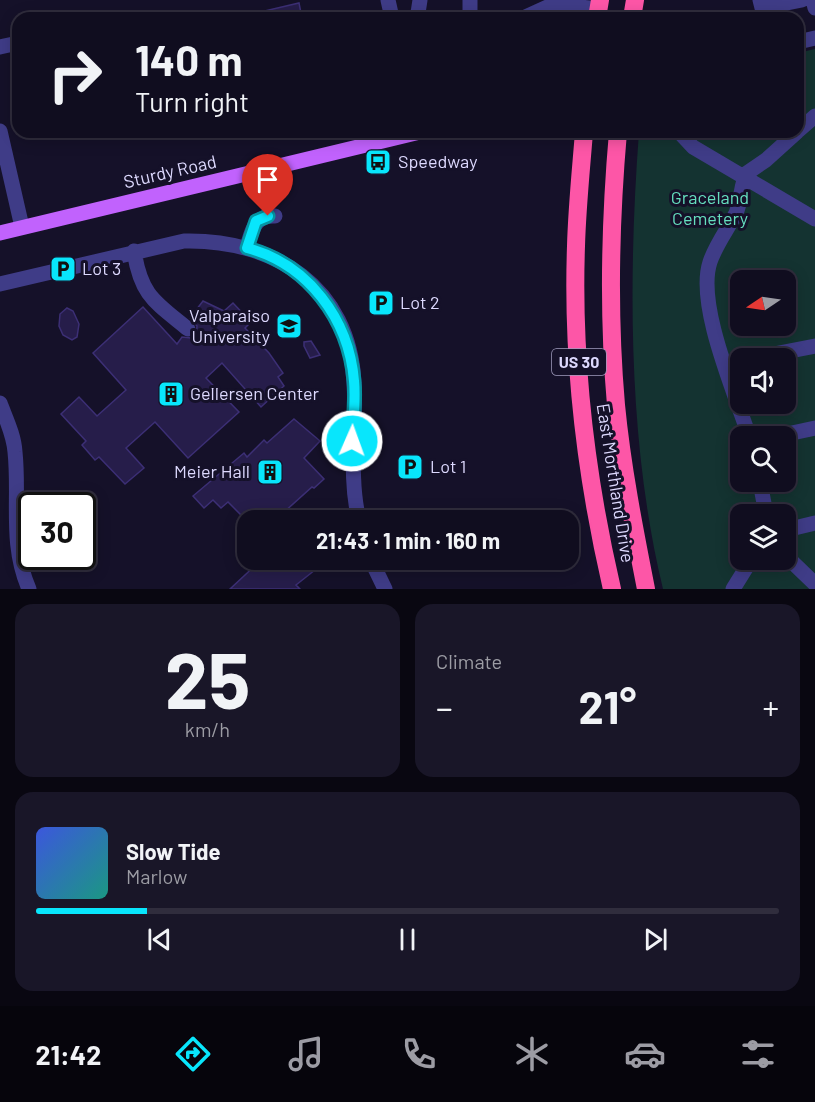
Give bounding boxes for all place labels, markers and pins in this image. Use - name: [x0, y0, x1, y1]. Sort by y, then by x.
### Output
- bus stop icon: Speedway: [363, 147, 393, 177]
- place label: Speedway: [398, 150, 478, 172]
- pin: [242, 154, 293, 216]
- parking icon: Lot 3: [48, 254, 78, 284]
- place label: Lot 3: [82, 257, 121, 279]
- parking icon: Lot 2: [366, 288, 396, 318]
- place label: Lot 2: [400, 291, 440, 313]
- place label: Valparaiso University: [189, 304, 270, 347]
- school or university icon: Valparaiso University: [274, 311, 304, 341]
- building icon: Gellersen Center: [156, 379, 186, 409]
- place label: Gellersen Center: [190, 382, 320, 404]
- parking icon: Lot 1: [395, 452, 425, 482]
- place label: Lot 1: [430, 455, 466, 477]
- building icon: Meier Hall: [255, 457, 285, 487]
- place label: Meier Hall: [174, 460, 250, 482]

